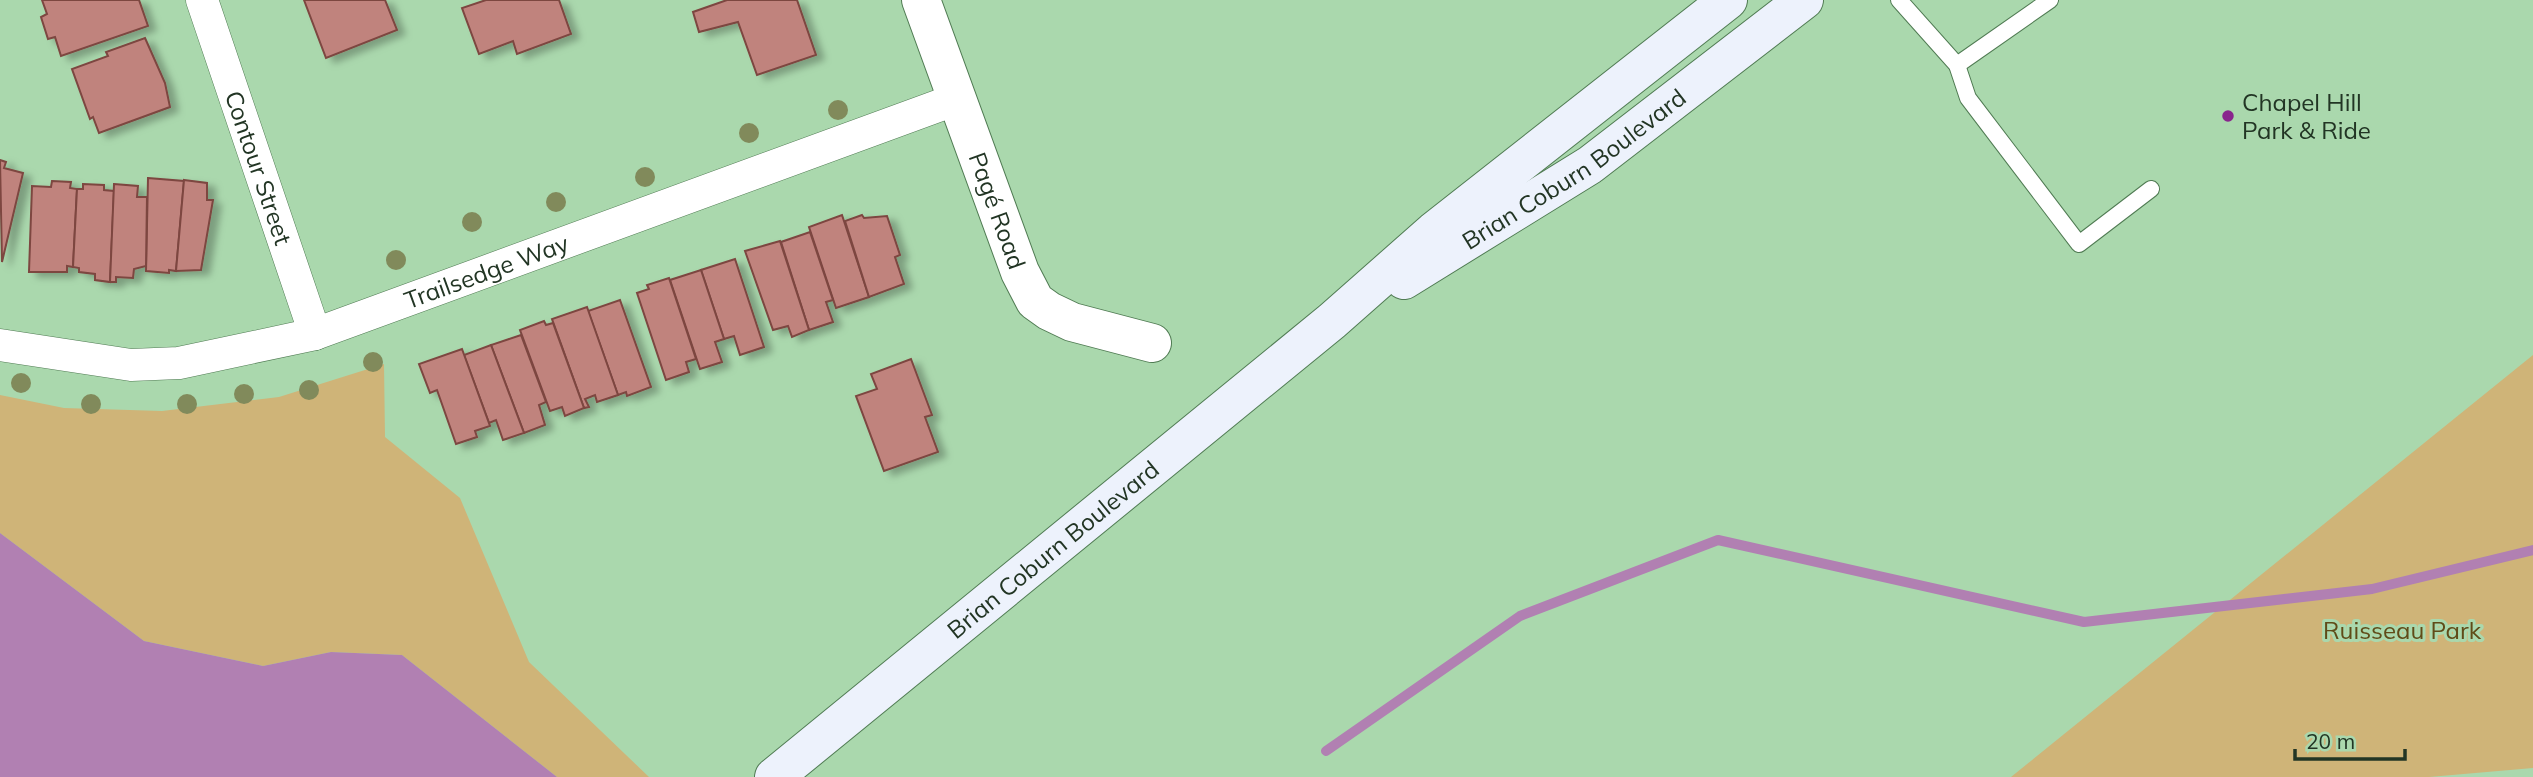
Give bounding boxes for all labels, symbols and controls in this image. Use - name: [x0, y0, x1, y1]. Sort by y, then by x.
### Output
- street label: Brian Coburn Boulevard: [1456, 82, 1691, 256]
- street label: Contour Street: [219, 87, 299, 249]
- place label: Chapel Hill Park & Ride: [2242, 87, 2371, 145]
- marker: Chapel Hill Park & Ride: [2220, 108, 2236, 124]
- street label: Pagé Road: [963, 148, 1033, 273]
- street label: Trailsedge Way: [400, 227, 573, 315]
- street label: Brian Coburn Boulevard: [941, 454, 1165, 645]
- park label: Ruisseau Park: [2323, 615, 2482, 645]
- scale bar: [2295, 718, 2405, 762]
- text: 20 m: [2306, 728, 2355, 754]

